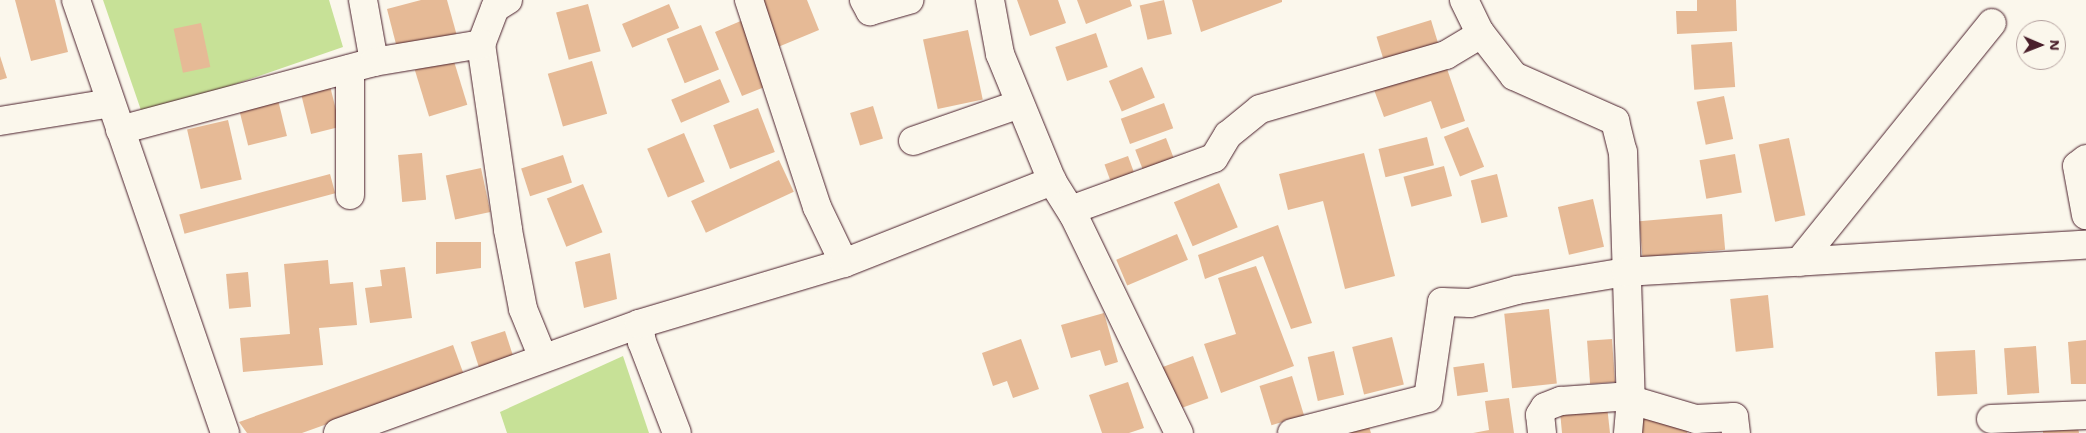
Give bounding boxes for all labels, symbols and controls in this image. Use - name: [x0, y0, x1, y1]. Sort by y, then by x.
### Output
- north arrow: [2016, 20, 2066, 70]
- text: N: [2046, 40, 2064, 51]

